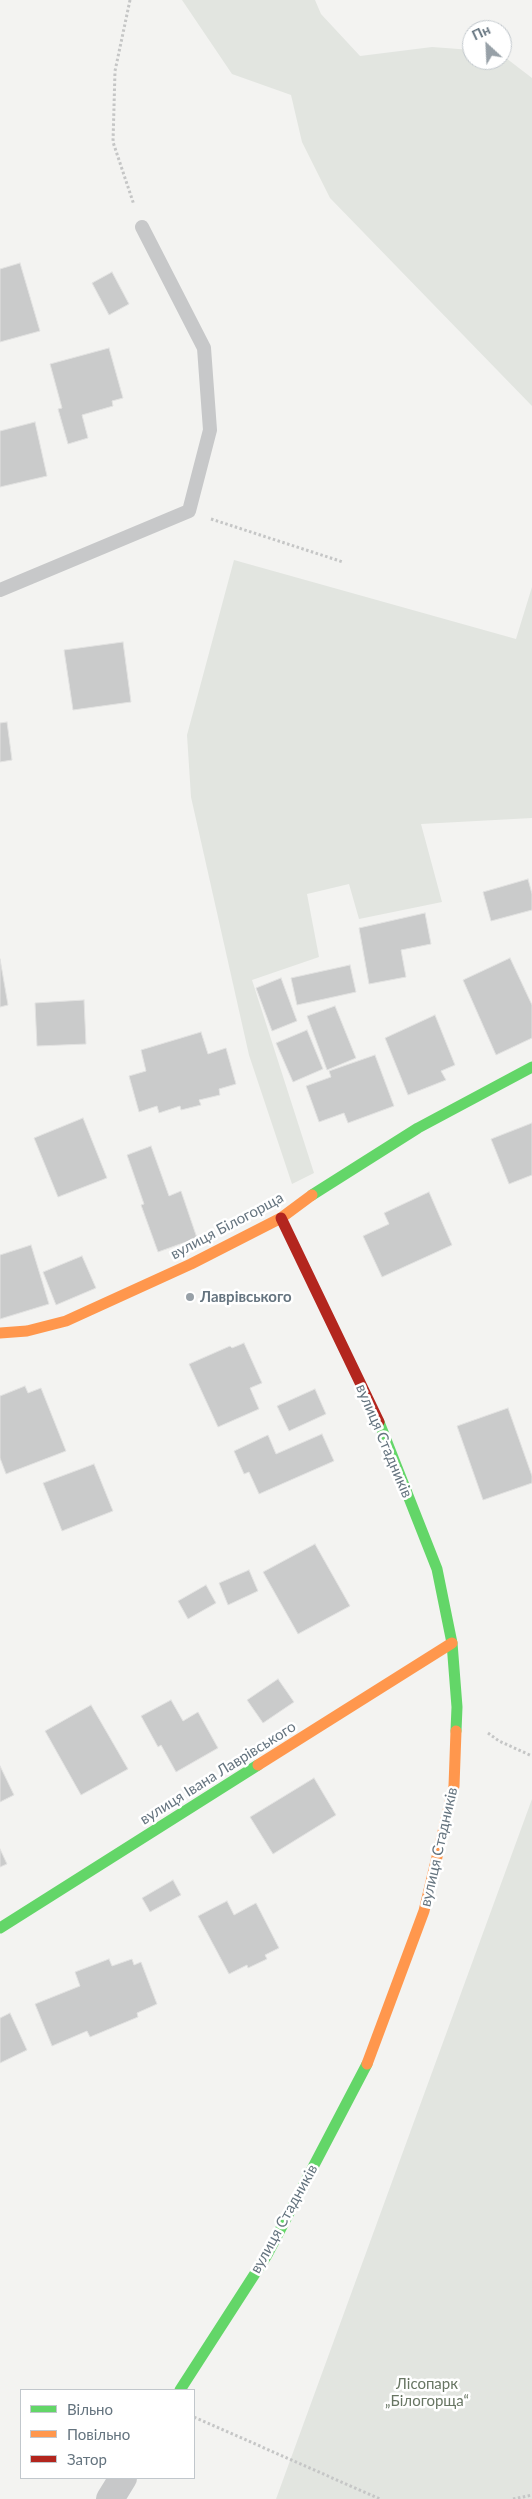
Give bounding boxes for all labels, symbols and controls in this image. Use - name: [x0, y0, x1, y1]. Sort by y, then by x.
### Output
- north arrow: [462, 20, 512, 70]
- text: Пн: [469, 20, 493, 43]
- street label: вулиця Білогорща: [167, 1189, 287, 1263]
- place label: Лаврівського: [200, 1288, 292, 1306]
- marker: Лаврівського: [184, 1291, 196, 1303]
- street label: вулиця Стадників: [352, 1381, 416, 1501]
- street label: вулиця Івана Лаврівського: [137, 1718, 299, 1828]
- street label: вулиця Стадників: [417, 1786, 461, 1908]
- street label: вулиця Стадників: [247, 2161, 321, 2277]
- park label: Лісопарк „Білогорща“: [385, 2375, 469, 2410]
- legend: [20, 2389, 195, 2479]
- text: Вільно: [67, 2400, 113, 2418]
- text: Повільно: [67, 2425, 130, 2443]
- text: Затор: [67, 2450, 107, 2468]

